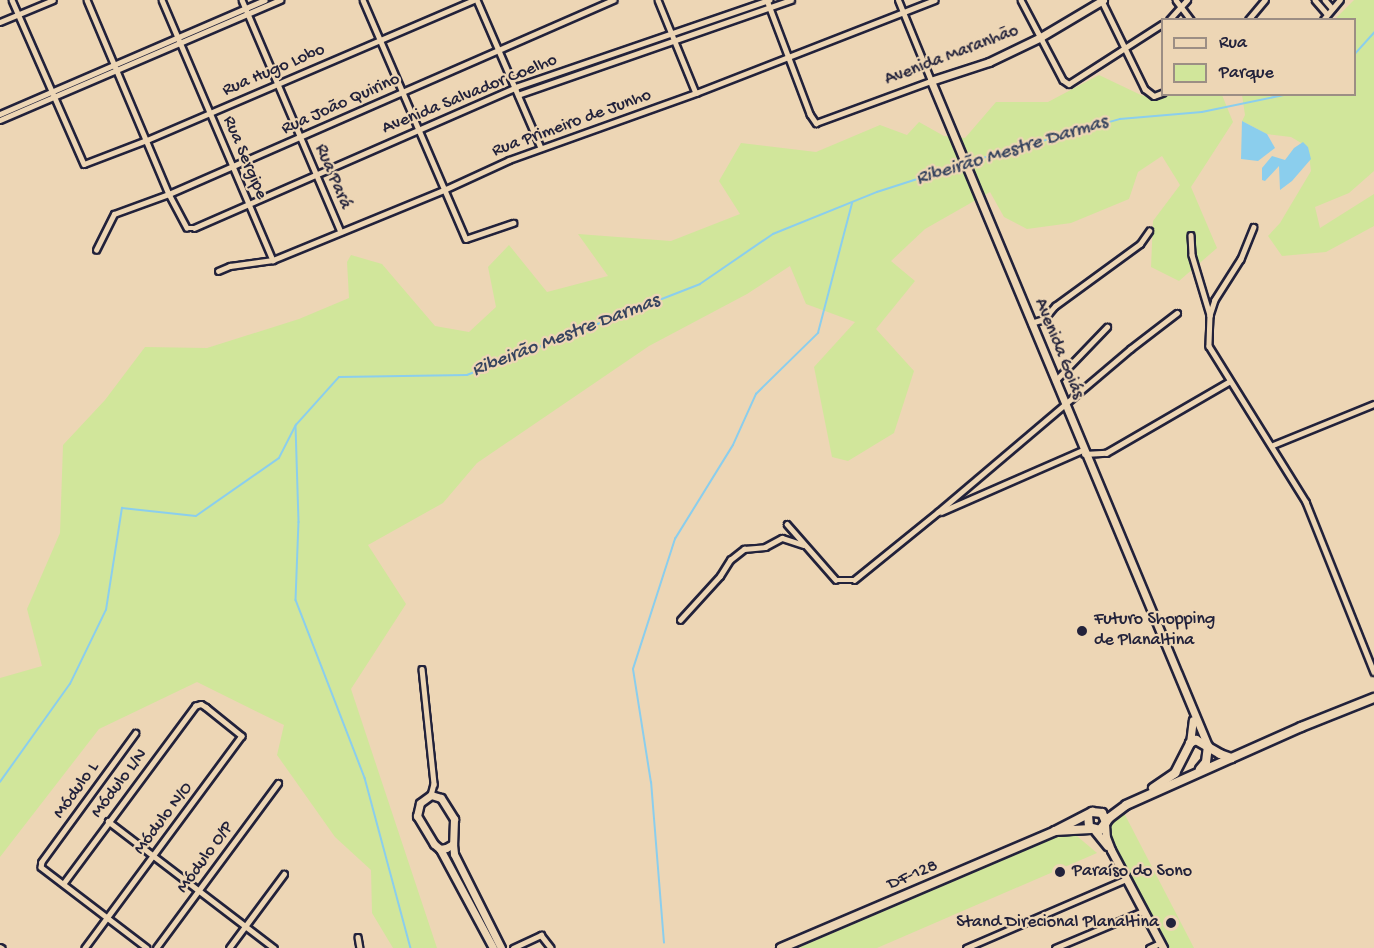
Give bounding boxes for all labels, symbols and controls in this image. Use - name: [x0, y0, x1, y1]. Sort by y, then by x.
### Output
- legend: [1161, 18, 1356, 96]
- street label: Avenida Maranhão: [882, 21, 1022, 91]
- text: Rua: [1219, 33, 1247, 54]
- street label: Rua Hugo Lobo: [219, 40, 329, 102]
- street label: Avenida Salvador Coelho: [379, 50, 561, 140]
- text: Parque: [1219, 63, 1274, 84]
- street label: Rua João Quirino: [278, 69, 404, 141]
- street label: Rua Primeiro de Junho: [489, 85, 655, 163]
- water label: Ribeirão Mestre Darmas: [913, 110, 1111, 192]
- street label: Rua Sergipe: [217, 113, 271, 203]
- street label: Rua Pará: [309, 141, 355, 213]
- water label: Ribeirão Mestre Darmas: [469, 289, 663, 383]
- street label: Avenida Goiás: [1028, 296, 1088, 402]
- place label: Futuro Shopping de Planaltina: [1094, 610, 1215, 652]
- marker: Futuro Shopping de Planaltina: [1075, 624, 1089, 638]
- street label: Módulo L/N: [87, 745, 153, 823]
- street label: Módulo L: [49, 758, 105, 824]
- street label: Módulo N/O: [130, 778, 198, 860]
- street label: Módulo O/P: [173, 818, 239, 898]
- street label: DF-128: [885, 856, 941, 896]
- place label: Paraíso do Sono: [1072, 861, 1192, 883]
- marker: Paraíso do Sono: [1053, 865, 1067, 879]
- place label: Stand Direcional Planaltina: [956, 912, 1159, 934]
- marker: Stand Direcional Planaltina: [1164, 916, 1178, 930]

